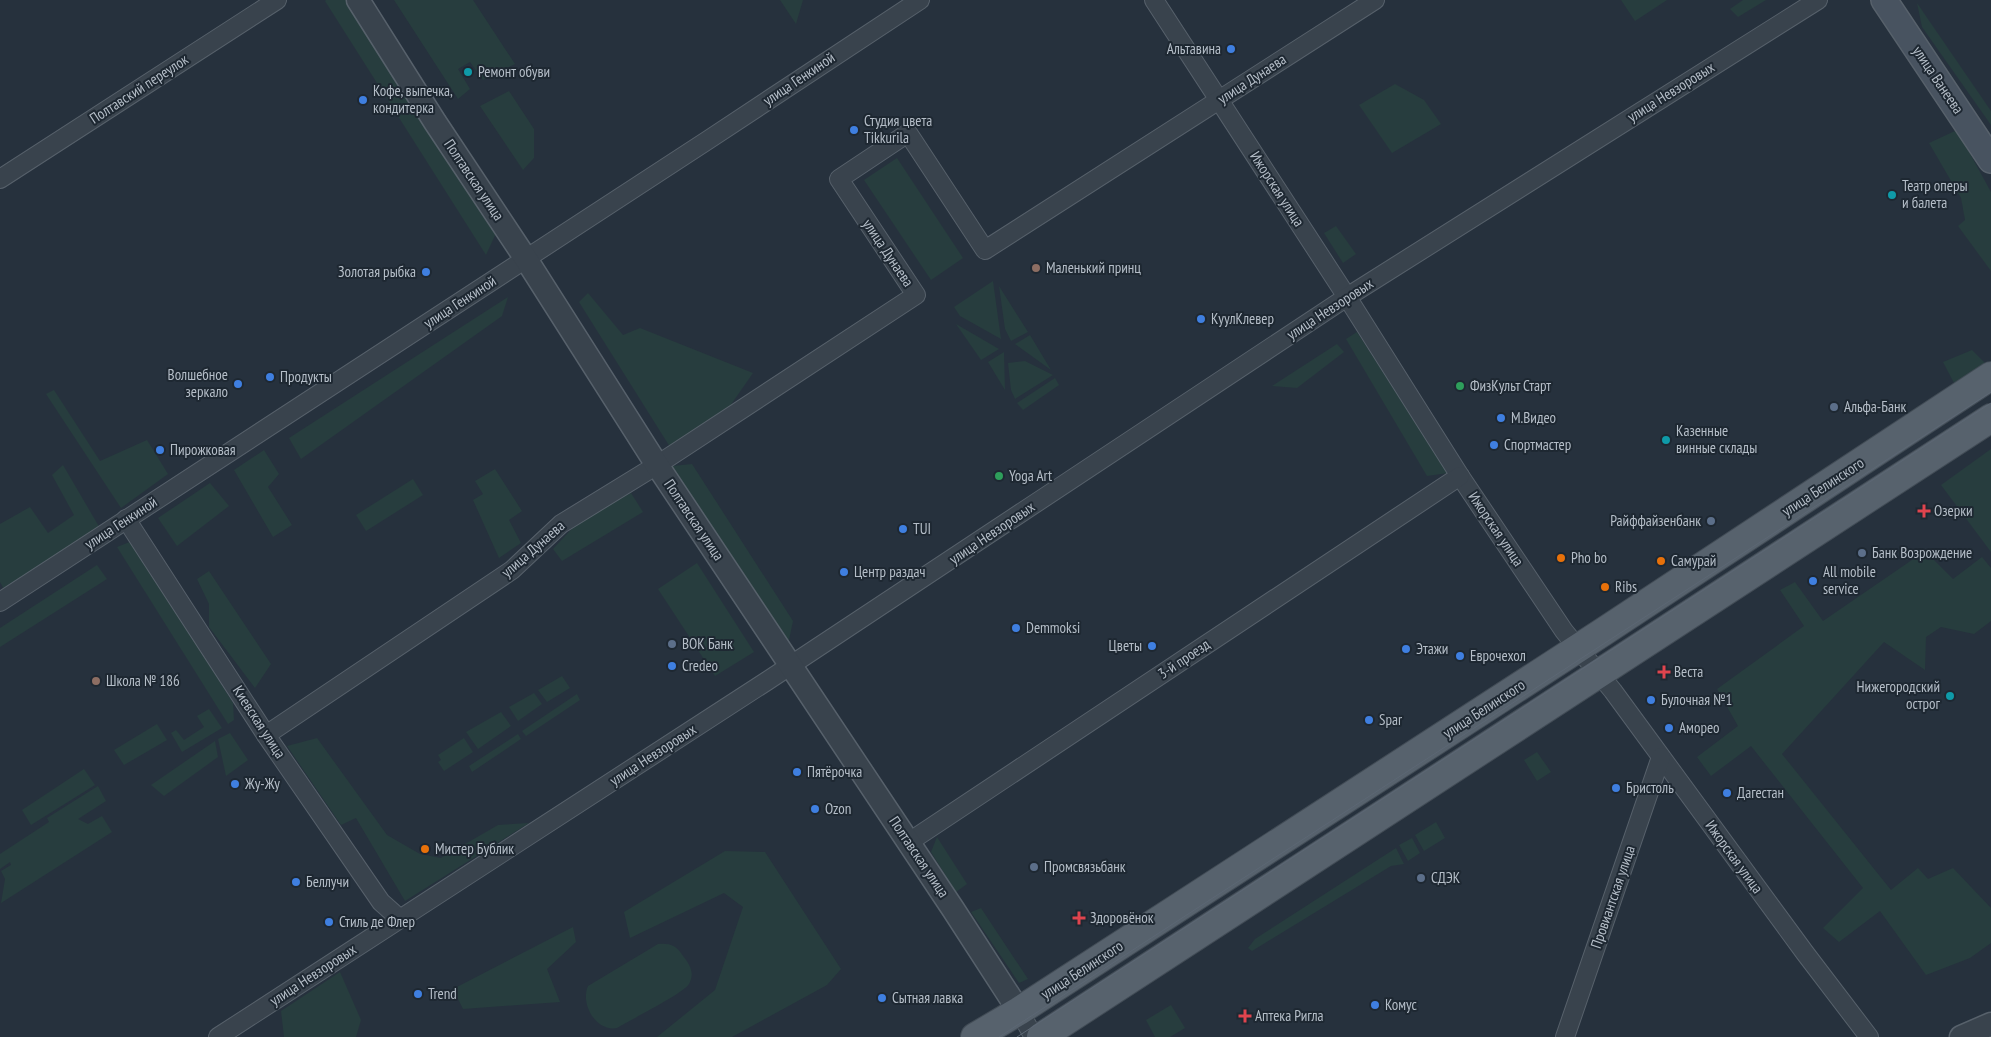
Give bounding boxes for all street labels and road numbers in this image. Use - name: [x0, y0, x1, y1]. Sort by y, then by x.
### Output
- street label: улица Ванеева: [1909, 42, 1968, 117]
- street label: улица Генкиной: [759, 48, 838, 110]
- street label: улица Дунаева: [1214, 49, 1290, 108]
- street label: Полтавский переулок: [86, 50, 192, 128]
- street label: улица Невзоровых: [1624, 57, 1718, 126]
- street label: Полтавская улица: [440, 135, 509, 224]
- street label: Ижорская улица: [1246, 148, 1309, 230]
- street label: улица Дунаева: [859, 215, 918, 290]
- street label: улица Генкиной: [420, 271, 500, 332]
- street label: улица Невзоровых: [1283, 274, 1377, 344]
- street label: улица Белинского: [1778, 453, 1867, 520]
- street label: Полтавская улица: [660, 475, 729, 564]
- street label: Ижорская улица: [1465, 488, 1528, 570]
- street label: улица Генкиной: [81, 492, 161, 553]
- street label: улица Невзоровых: [945, 497, 1038, 568]
- street label: улица Дунаева: [497, 516, 568, 581]
- street label: 3-й проезд: [1154, 634, 1214, 683]
- street label: улица Белинского: [1439, 675, 1528, 742]
- street label: Киевская улица: [229, 682, 290, 762]
- street label: улица Невзоровых: [606, 720, 700, 790]
- street label: Полтавская улица: [885, 812, 954, 901]
- street label: Ижорская улица: [1701, 816, 1767, 897]
- street label: Провиантская улица: [1586, 843, 1639, 951]
- street label: улица Белинского: [1037, 936, 1126, 1003]
- street label: улица Невзоровых: [266, 940, 360, 1010]

